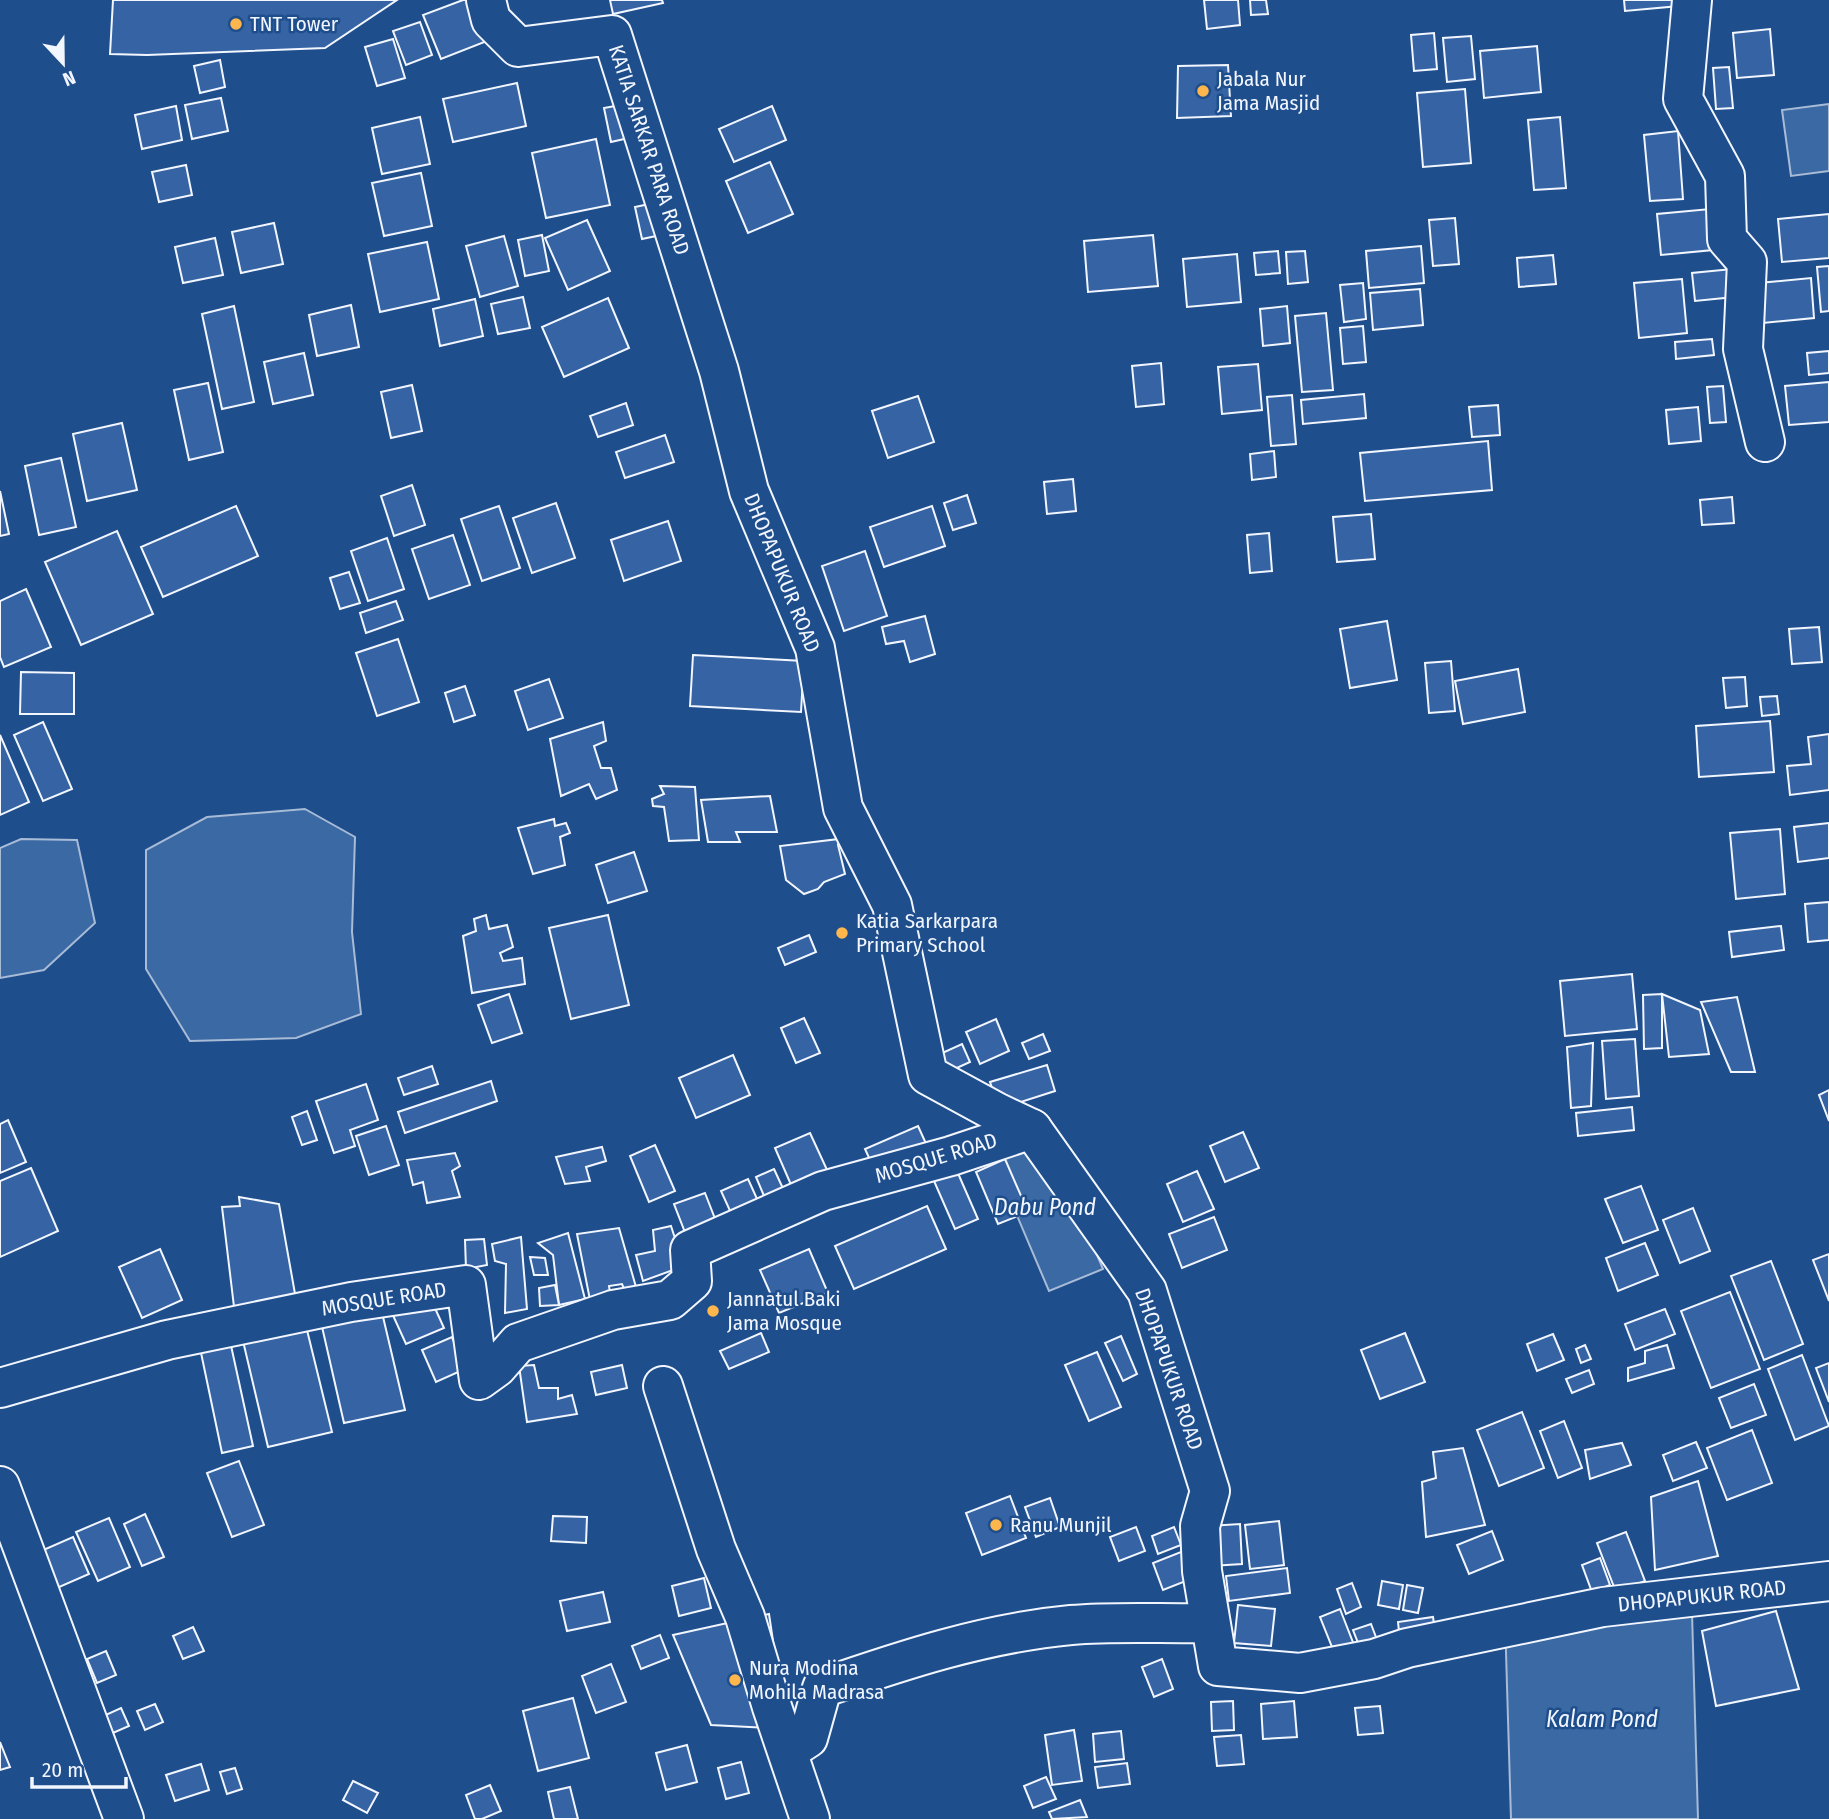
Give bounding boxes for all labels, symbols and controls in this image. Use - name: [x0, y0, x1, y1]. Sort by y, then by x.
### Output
- place label: TNT Tower: [250, 11, 339, 37]
- marker: TNT Tower: [228, 16, 244, 32]
- north arrow: [28, 28, 98, 98]
- street label: KATIA SARKAR PARA ROAD: [603, 42, 695, 258]
- text: N: [60, 66, 79, 91]
- place label: Jabala Nur Jama Masjid: [1217, 66, 1320, 116]
- marker: Jabala Nur Jama Masjid: [1195, 83, 1211, 99]
- street label: DHOPAPUKUR ROAD: [738, 490, 826, 656]
- place label: Katia Sarkarpara Primary School: [856, 908, 998, 958]
- marker: Katia Sarkarpara Primary School: [834, 925, 850, 941]
- street label: MOSQUE ROAD: [872, 1127, 1000, 1189]
- water label: Dabu Pond: [994, 1193, 1096, 1221]
- street label: MOSQUE ROAD: [320, 1276, 448, 1322]
- street label: DHOPAPUKUR ROAD: [1129, 1285, 1209, 1453]
- place label: Jannatul Baki Jama Mosque: [727, 1286, 842, 1336]
- marker: Jannatul Baki Jama Mosque: [705, 1303, 721, 1319]
- place label: Ranu Munjil: [1010, 1512, 1112, 1538]
- marker: Ranu Munjil: [988, 1517, 1004, 1533]
- street label: DHOPAPUKUR ROAD: [1616, 1574, 1788, 1618]
- place label: Nura Modina Mohila Madrasa: [749, 1655, 884, 1705]
- marker: Nura Modina Mohila Madrasa: [727, 1672, 743, 1688]
- water label: Kalam Pond: [1546, 1705, 1658, 1733]
- scale bar: [32, 1745, 126, 1789]
- text: 20 m: [42, 1757, 83, 1783]

